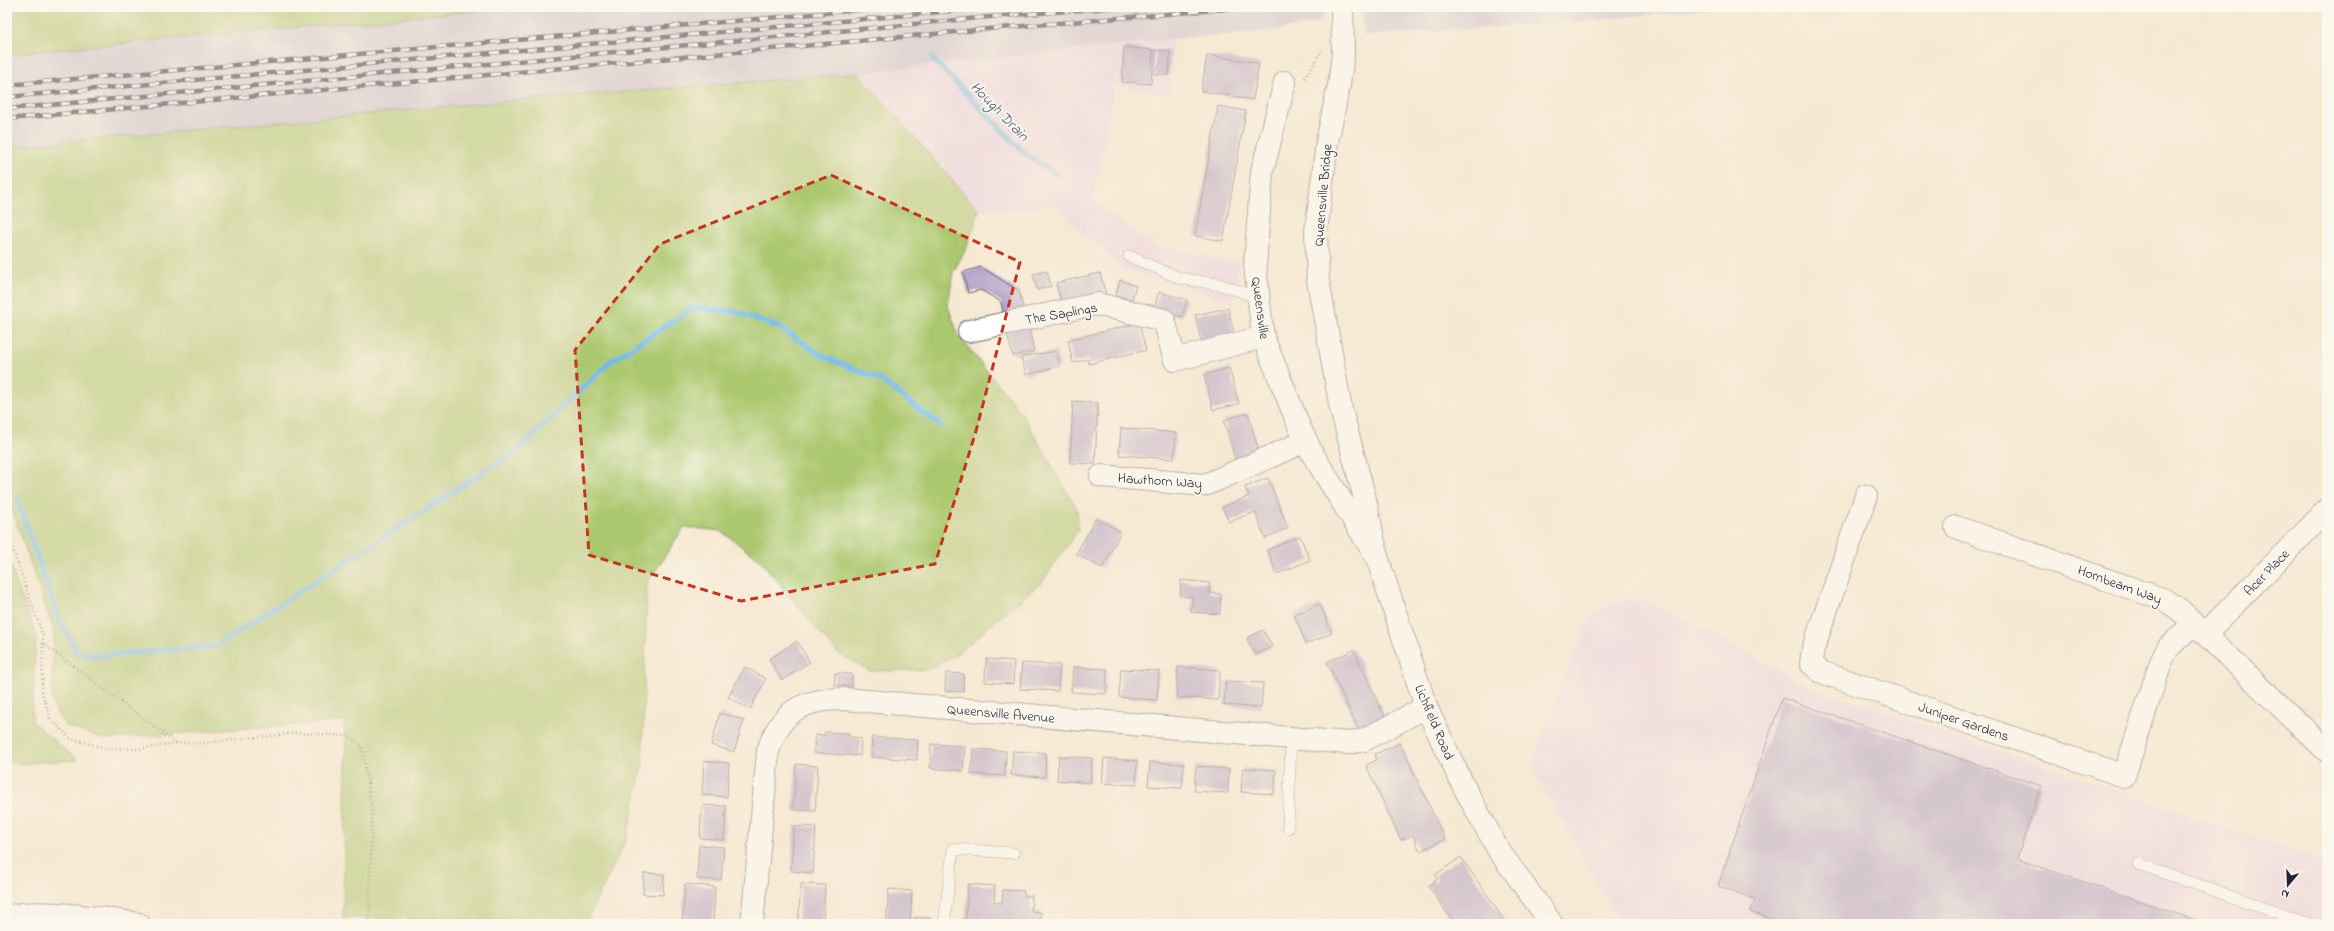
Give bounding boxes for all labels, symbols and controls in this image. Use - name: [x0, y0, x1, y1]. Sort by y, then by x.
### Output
- water label: Hough Drain: [964, 77, 1034, 148]
- street label: Queensville Bridge: [1309, 142, 1339, 247]
- street label: Queensville: [1245, 276, 1274, 341]
- street label: The Saplings: [1023, 298, 1099, 332]
- street label: Hawthorn Way: [1117, 468, 1203, 496]
- street label: Acer Place: [2239, 544, 2295, 601]
- street label: Hornbeam Way: [2074, 560, 2165, 611]
- street label: Lichfield Road: [1408, 682, 1459, 764]
- street label: Juniper Gardens: [1915, 697, 2012, 748]
- street label: Queensville Avenue: [946, 699, 1056, 730]
- north arrow: [2268, 865, 2308, 905]
- text: N: [2279, 885, 2291, 902]

